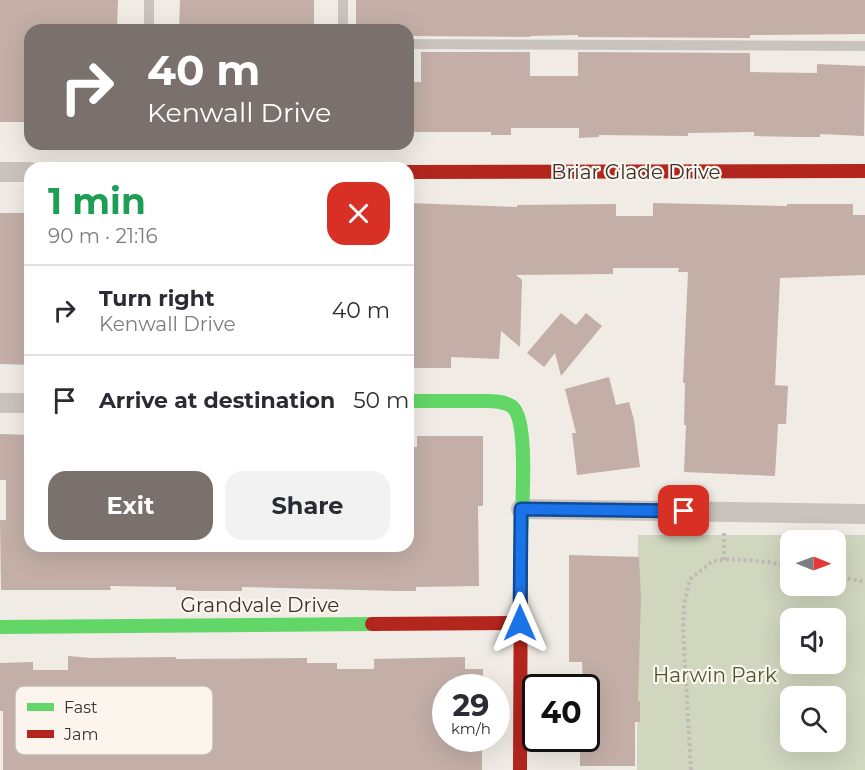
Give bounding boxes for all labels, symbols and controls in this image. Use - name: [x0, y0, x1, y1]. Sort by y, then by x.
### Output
- text: 40 m: [147, 44, 260, 96]
- icon: right: [48, 48, 126, 126]
- text: Kenwall Drive: [147, 96, 331, 129]
- street label: Briar Glade Drive: [551, 160, 721, 184]
- text: 1 min: [48, 179, 146, 223]
- button: close: [327, 182, 390, 245]
- text: 90 m · 21:16: [48, 224, 158, 248]
- text: Turn right: [99, 285, 214, 312]
- icon: right: [48, 294, 81, 327]
- text: 40 m: [332, 297, 390, 324]
- text: Kenwall Drive: [99, 312, 236, 336]
- icon: arrive: [48, 384, 81, 417]
- text: Arrive at destination: [99, 387, 335, 414]
- text: 50 m: [353, 387, 409, 414]
- button: Exit: [48, 471, 213, 540]
- button: Share: [225, 471, 390, 540]
- pin: [658, 485, 709, 536]
- icon: arrive: [667, 494, 700, 527]
- north arrow: [780, 530, 846, 596]
- map controls: [780, 530, 846, 752]
- position arrow: [488, 591, 552, 655]
- street label: Grandvale Drive: [181, 593, 339, 617]
- button: sound: [780, 608, 846, 674]
- park label: Harwin Park: [653, 663, 777, 687]
- speed limit sign: 40: [522, 674, 600, 752]
- legend: [15, 686, 213, 755]
- button: search: [780, 686, 846, 752]
- text: 29: [453, 687, 489, 724]
- text: Fast: [64, 698, 98, 717]
- text: km/h: [451, 719, 491, 738]
- text: Jam: [63, 725, 98, 744]

